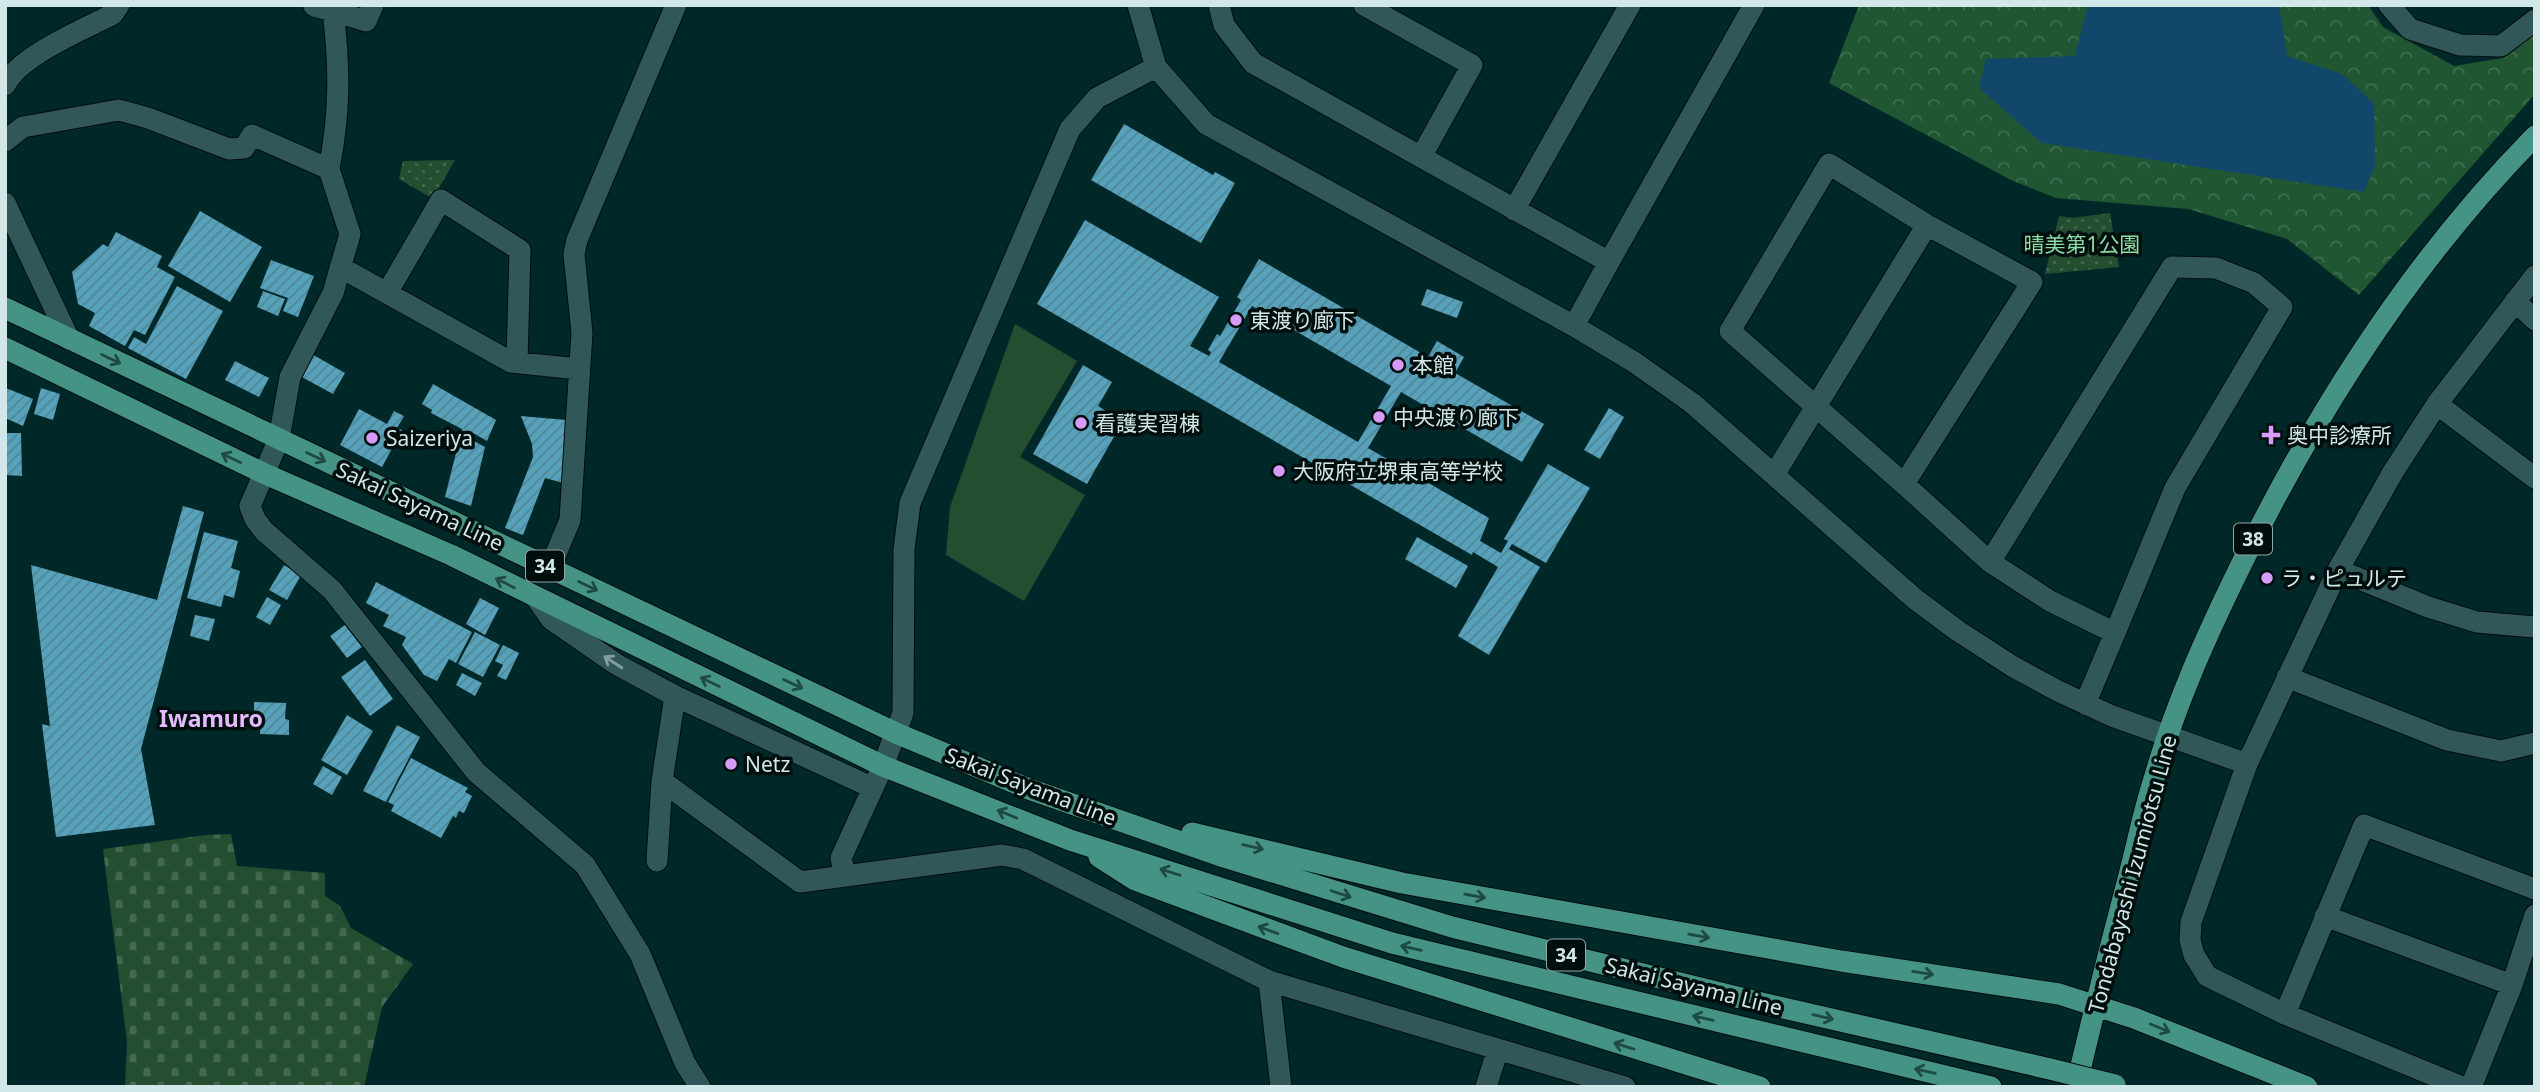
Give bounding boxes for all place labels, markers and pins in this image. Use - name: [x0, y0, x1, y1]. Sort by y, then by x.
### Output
- place label: 東渡り廊下: [1250, 306, 1355, 334]
- marker: 東渡り廊下: [1228, 312, 1244, 328]
- place label: 本館: [1412, 351, 1454, 379]
- marker: 本館: [1390, 357, 1406, 373]
- place label: 中央渡り廊下: [1393, 403, 1519, 431]
- place label: 看護実習棟: [1095, 409, 1200, 437]
- marker: 中央渡り廊下: [1371, 409, 1387, 425]
- marker: 看護実習棟: [1073, 415, 1089, 431]
- place label: 奥中診療所: [2287, 421, 2392, 449]
- place label: Saizeriya: [386, 424, 473, 452]
- marker: 奥中診療所: [2261, 425, 2281, 445]
- marker: Saizeriya: [364, 430, 380, 446]
- place label: 大阪府立堺東高等学校: [1293, 457, 1503, 485]
- marker: 大阪府立堺東高等学校: [1271, 463, 1287, 479]
- place label: ラ・ピュルテ: [2281, 564, 2407, 592]
- marker: ラ・ピュルテ: [2259, 570, 2275, 586]
- place label: Netz: [745, 750, 790, 778]
- marker: Netz: [723, 756, 739, 772]

